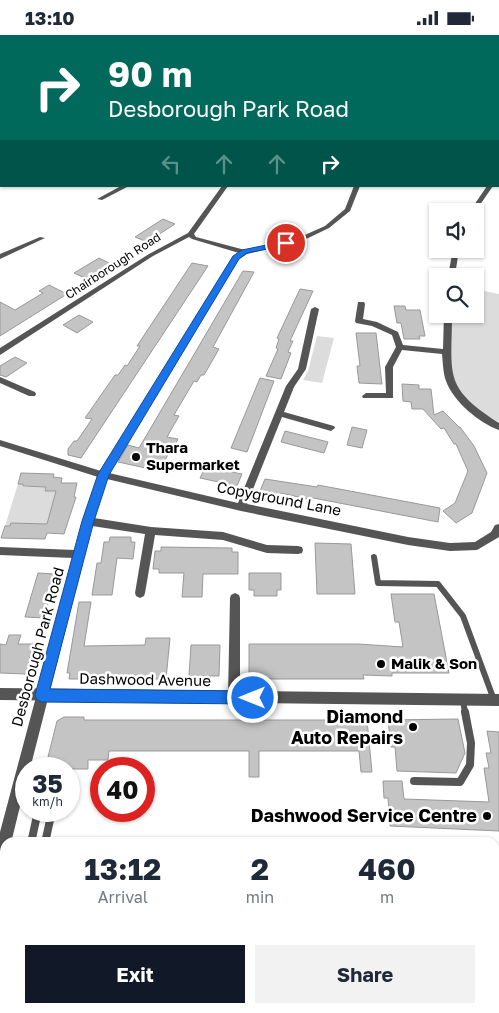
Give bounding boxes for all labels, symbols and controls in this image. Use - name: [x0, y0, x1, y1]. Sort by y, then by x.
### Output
- text: 13:10: [25, 6, 75, 29]
- text: 90 m: [108, 53, 192, 95]
- icon: right: [25, 55, 90, 120]
- text: Desborough Park Road: [108, 95, 349, 122]
- icon: left: [157, 150, 185, 178]
- icon: ahead: [210, 150, 238, 178]
- icon: ahead: [263, 150, 291, 178]
- icon: right: [316, 150, 344, 178]
- map controls: [429, 203, 484, 323]
- button: sound: [429, 203, 484, 258]
- pin: [265, 222, 307, 264]
- street label: Chairborough Road: [62, 229, 163, 302]
- icon: arrive: [272, 229, 300, 257]
- button: search: [429, 268, 484, 323]
- place label: Thara Supermarket: [146, 438, 240, 473]
- marker: Thara Supermarket: [130, 451, 142, 463]
- street label: Copyground Lane: [215, 477, 343, 519]
- street label: Desborough Park Road: [7, 565, 67, 728]
- place label: Malik & Son: [391, 654, 477, 672]
- marker: Malik & Son: [375, 658, 387, 670]
- street label: Dashwood Avenue: [79, 669, 211, 689]
- position arrow: [226, 671, 278, 723]
- place label: Diamond Auto Repairs: [291, 705, 403, 748]
- marker: Diamond Auto Repairs: [407, 721, 419, 733]
- speed limit sign: 40: [90, 757, 155, 822]
- text: 35: [32, 768, 63, 799]
- text: km/h: [32, 794, 63, 809]
- place label: Dashwood Service Centre: [251, 804, 477, 826]
- marker: Dashwood Service Centre: [481, 810, 493, 822]
- text: 13:12: [84, 851, 161, 887]
- text: 2: [251, 851, 269, 887]
- text: 460: [358, 851, 416, 887]
- text: Arrival: [98, 887, 148, 907]
- text: min: [246, 887, 274, 907]
- text: m: [380, 887, 394, 907]
- button: Exit: [25, 945, 245, 1003]
- button: Share: [255, 945, 475, 1003]

